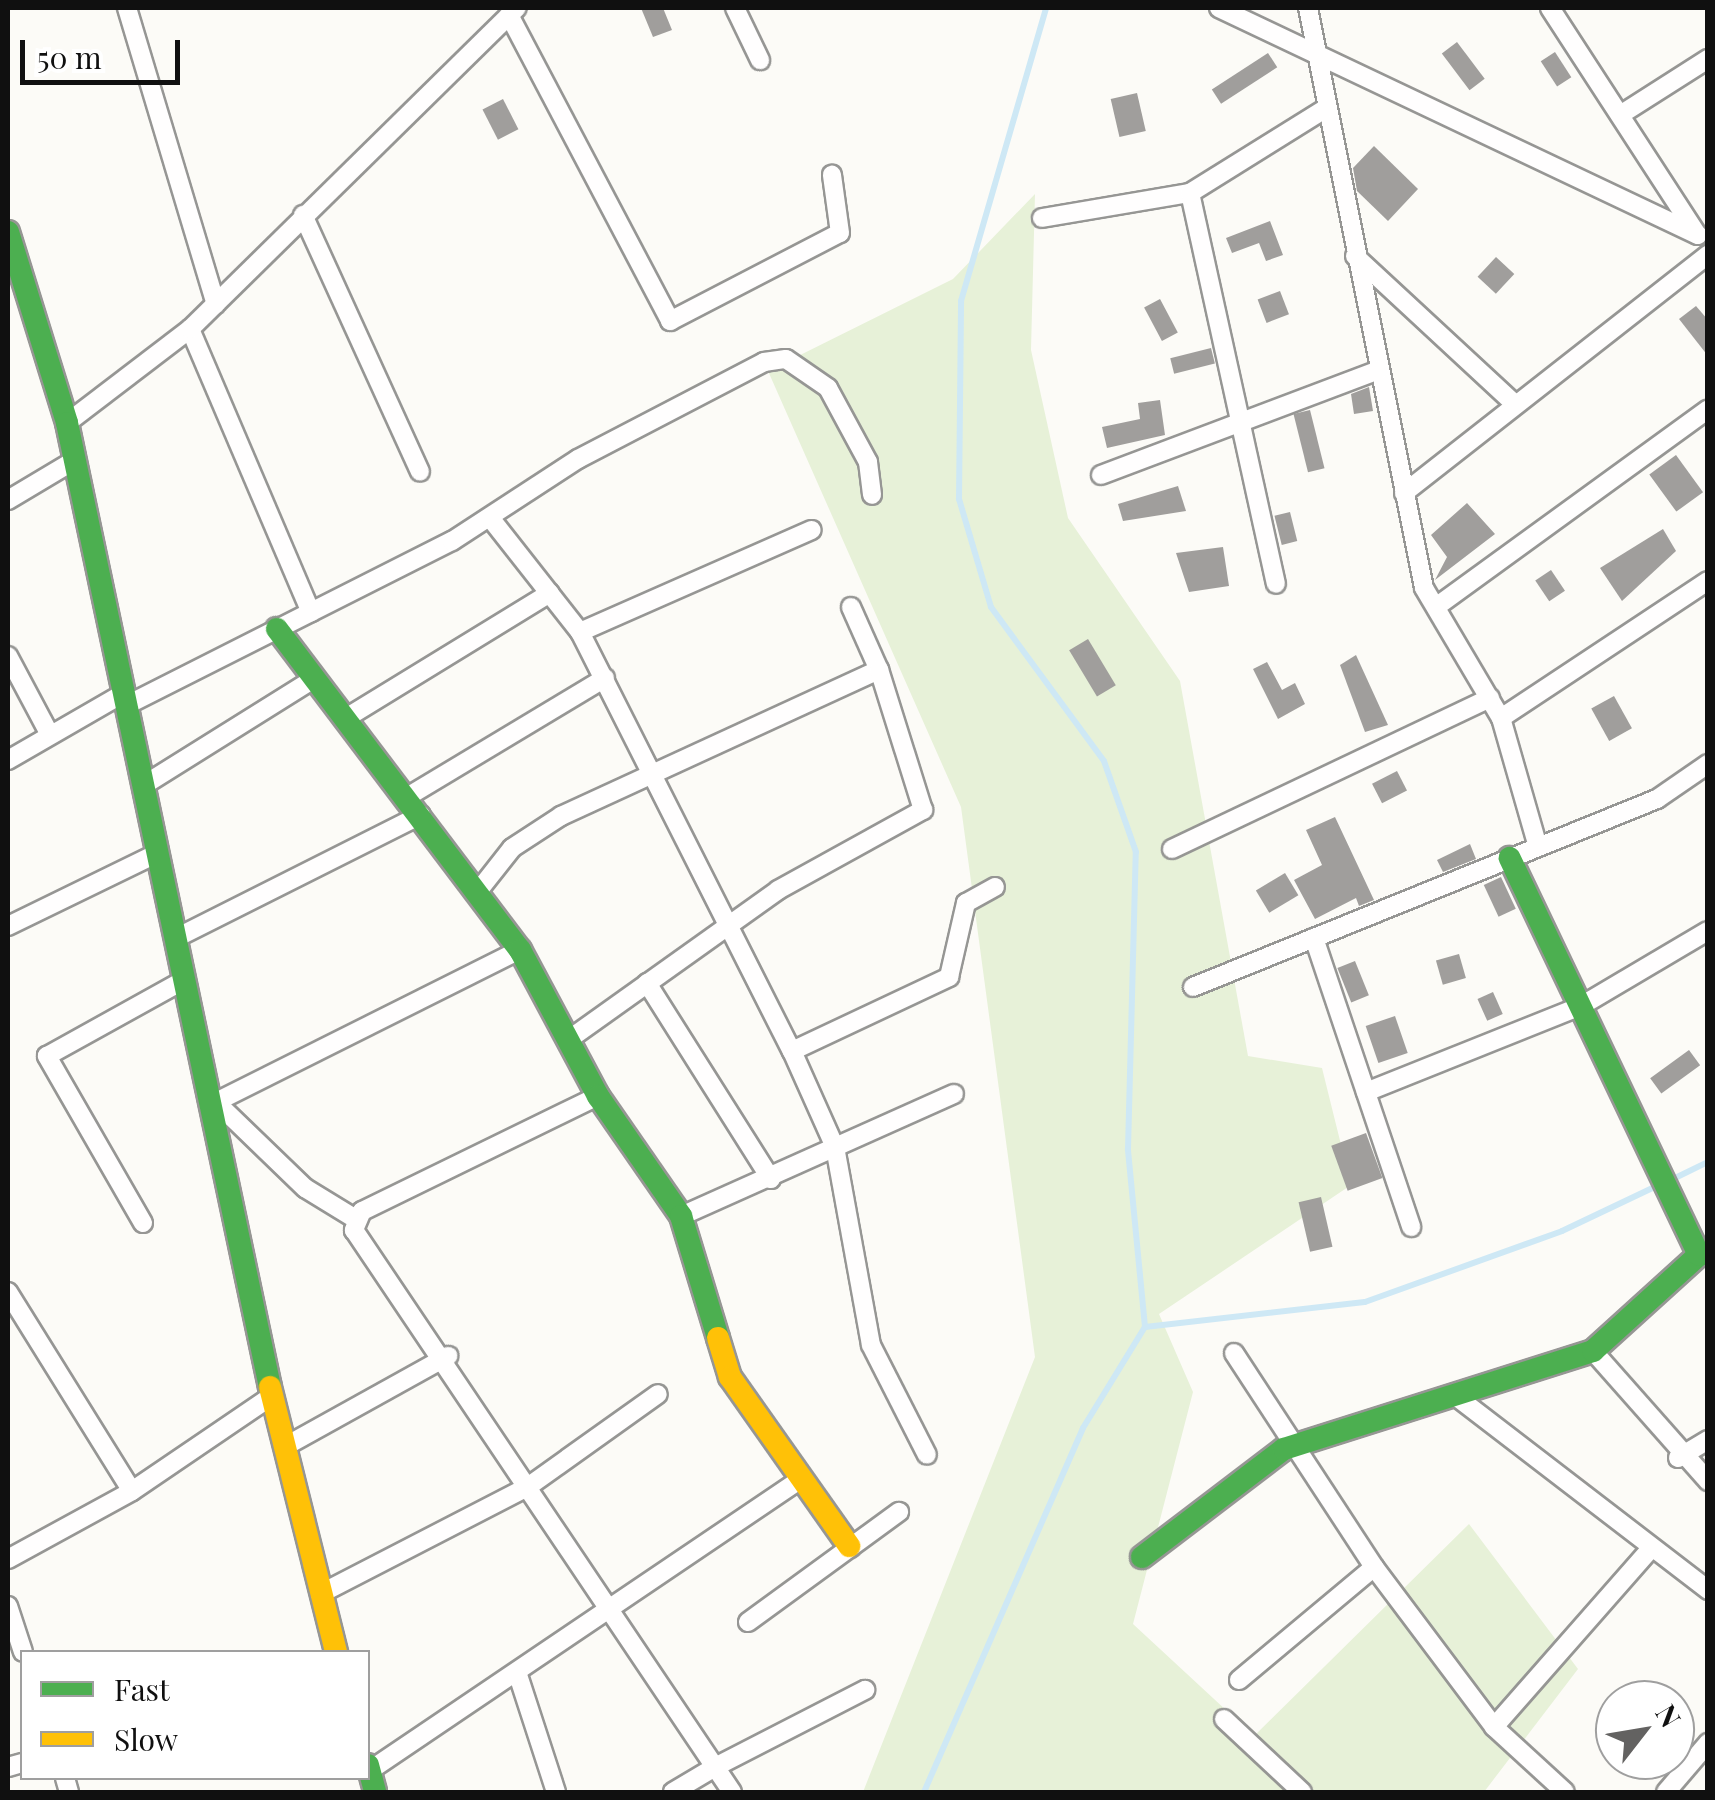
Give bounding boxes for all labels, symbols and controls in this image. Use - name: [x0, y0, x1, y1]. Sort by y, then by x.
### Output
- scale bar: [25, 20, 185, 82]
- text: 50 m: [37, 37, 102, 77]
- legend: [20, 1650, 370, 1780]
- text: Fast: [114, 1669, 170, 1709]
- north arrow: [1595, 1680, 1695, 1780]
- text: N: [1648, 1697, 1690, 1734]
- text: Slow: [114, 1719, 178, 1759]

